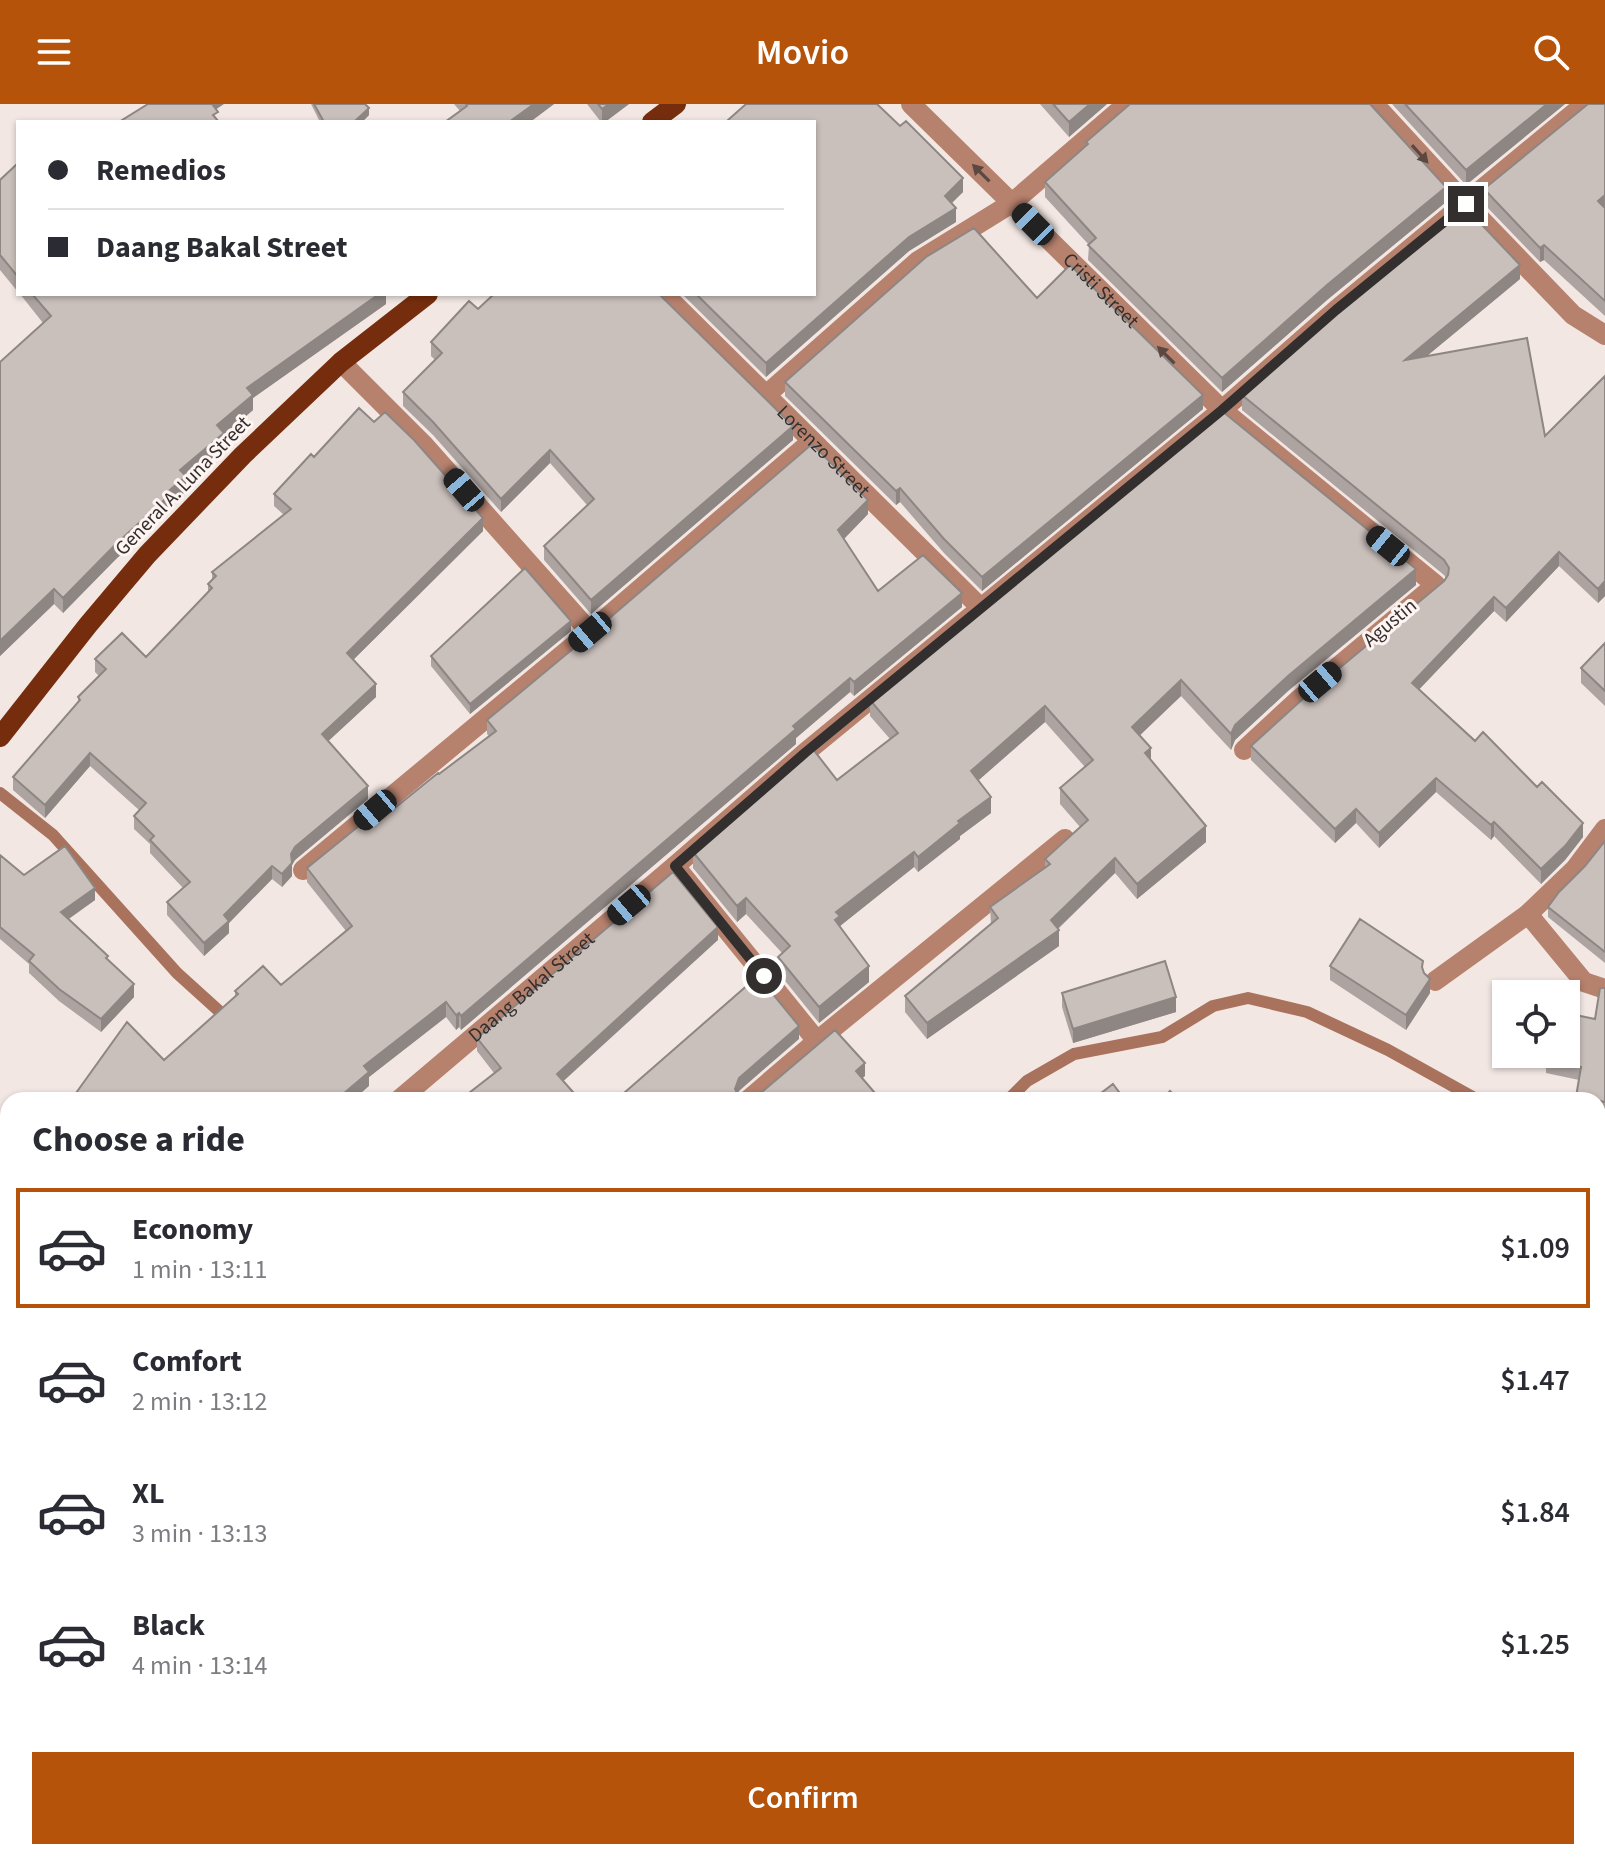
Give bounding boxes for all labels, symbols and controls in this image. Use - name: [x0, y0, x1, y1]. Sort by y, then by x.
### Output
- text: Movio: [756, 27, 849, 78]
- icon: menu: [32, 30, 76, 74]
- icon: search: [1529, 30, 1573, 74]
- one-way arrow: [1410, 144, 1428, 163]
- text: Remedios: [96, 149, 226, 192]
- one-way arrow: [972, 164, 991, 183]
- route end: [1448, 186, 1484, 222]
- car: [1008, 199, 1058, 249]
- text: Daang Bakal Street: [96, 226, 348, 269]
- street label: Cristi Street: [1056, 247, 1145, 335]
- one-way arrow: [1157, 347, 1176, 365]
- street label: Lorenzo Street: [770, 399, 876, 504]
- street label: General A. Luna Street: [109, 410, 257, 562]
- car: [439, 464, 489, 516]
- car: [1362, 522, 1414, 570]
- street label: Agustin: [1357, 592, 1423, 654]
- car: [564, 607, 616, 657]
- car: [1294, 657, 1346, 707]
- car: [349, 785, 401, 835]
- car: [603, 880, 655, 930]
- street label: Daang Bakal Street: [462, 925, 601, 1049]
- route start: [746, 958, 782, 994]
- map controls: [1492, 980, 1580, 1068]
- button: locate: [1492, 980, 1580, 1068]
- text: Choose a ride: [32, 1114, 245, 1165]
- text: Economy: [132, 1208, 253, 1251]
- icon: car: [36, 1212, 108, 1284]
- text: $1.09: [1500, 1227, 1570, 1270]
- text: 1 min · 13:11: [132, 1251, 267, 1288]
- text: Comfort: [132, 1340, 242, 1383]
- icon: car: [36, 1344, 108, 1416]
- text: $1.47: [1500, 1359, 1570, 1402]
- text: 2 min · 13:12: [132, 1383, 267, 1420]
- text: XL: [132, 1472, 165, 1515]
- icon: car: [36, 1476, 108, 1548]
- text: $1.84: [1500, 1491, 1570, 1534]
- text: 3 min · 13:13: [132, 1515, 267, 1552]
- text: Black: [132, 1604, 205, 1647]
- icon: car: [36, 1608, 108, 1680]
- text: $1.25: [1500, 1623, 1570, 1666]
- text: 4 min · 13:14: [132, 1647, 267, 1684]
- button: Confirm: [32, 1752, 1574, 1844]

